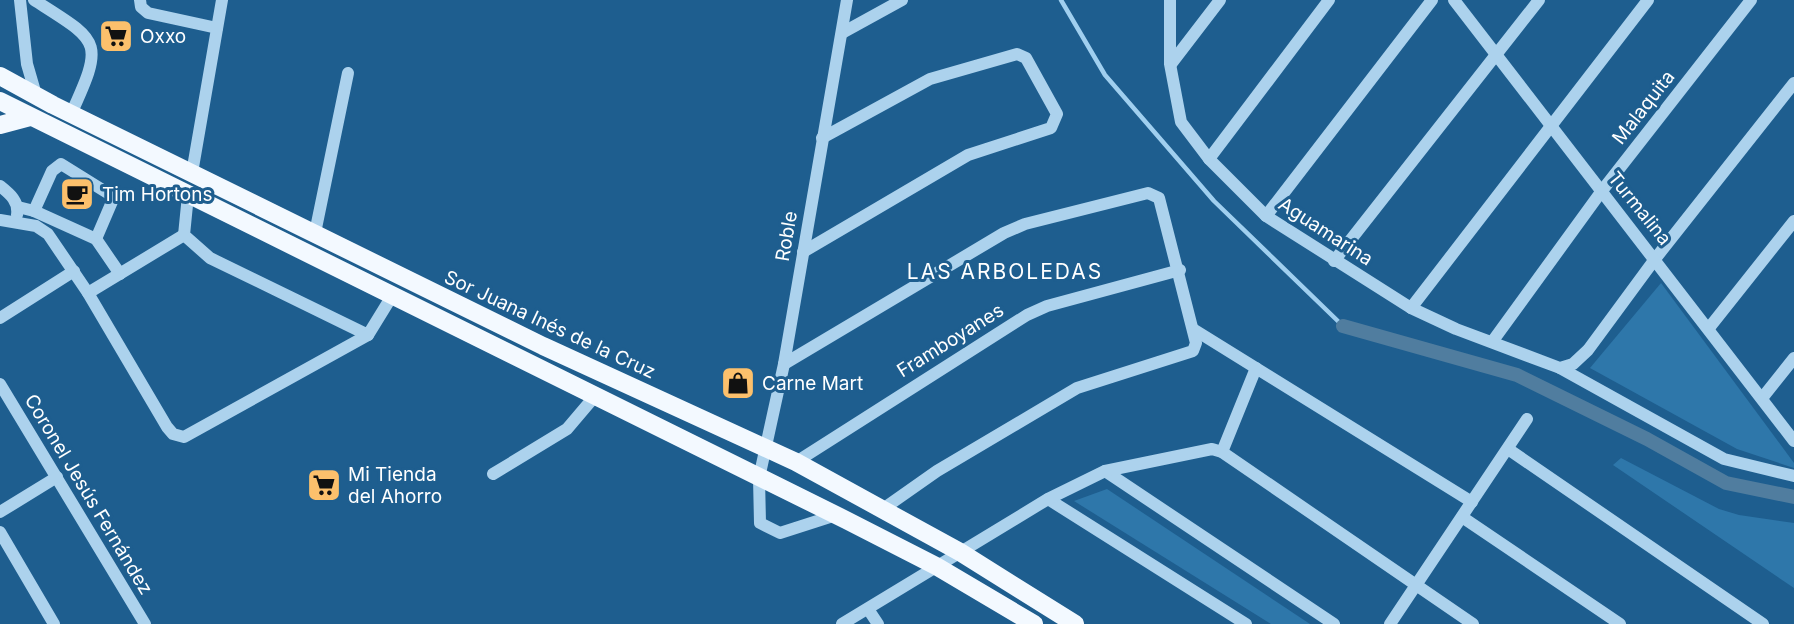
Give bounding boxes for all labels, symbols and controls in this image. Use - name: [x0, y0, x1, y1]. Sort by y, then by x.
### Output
- supermarket icon: Oxxo: [97, 17, 135, 55]
- place label: Oxxo: [140, 25, 186, 48]
- street label: Malaquita: [1607, 66, 1679, 149]
- street label: Turmalina: [1603, 167, 1676, 250]
- cafe icon: Tim Hortons: [58, 175, 96, 213]
- place label: Tim Hortons: [102, 183, 213, 206]
- street label: Aguamarina: [1274, 192, 1377, 270]
- street label: Roble: [771, 209, 802, 263]
- district label: LAS ARBOLEDAS: [907, 259, 1103, 284]
- street label: Sor Juana Inés de la Cruz: [441, 265, 659, 384]
- street label: Framboyanes: [893, 299, 1008, 382]
- shop icon: Carne Mart: [719, 364, 757, 402]
- place label: Carne Mart: [762, 372, 863, 395]
- street label: Coronel Jesús Fernández: [20, 390, 157, 598]
- place label: Mi Tienda del Ahorro: [348, 463, 442, 508]
- supermarket icon: Mi Tienda del Ahorro: [305, 466, 343, 504]

